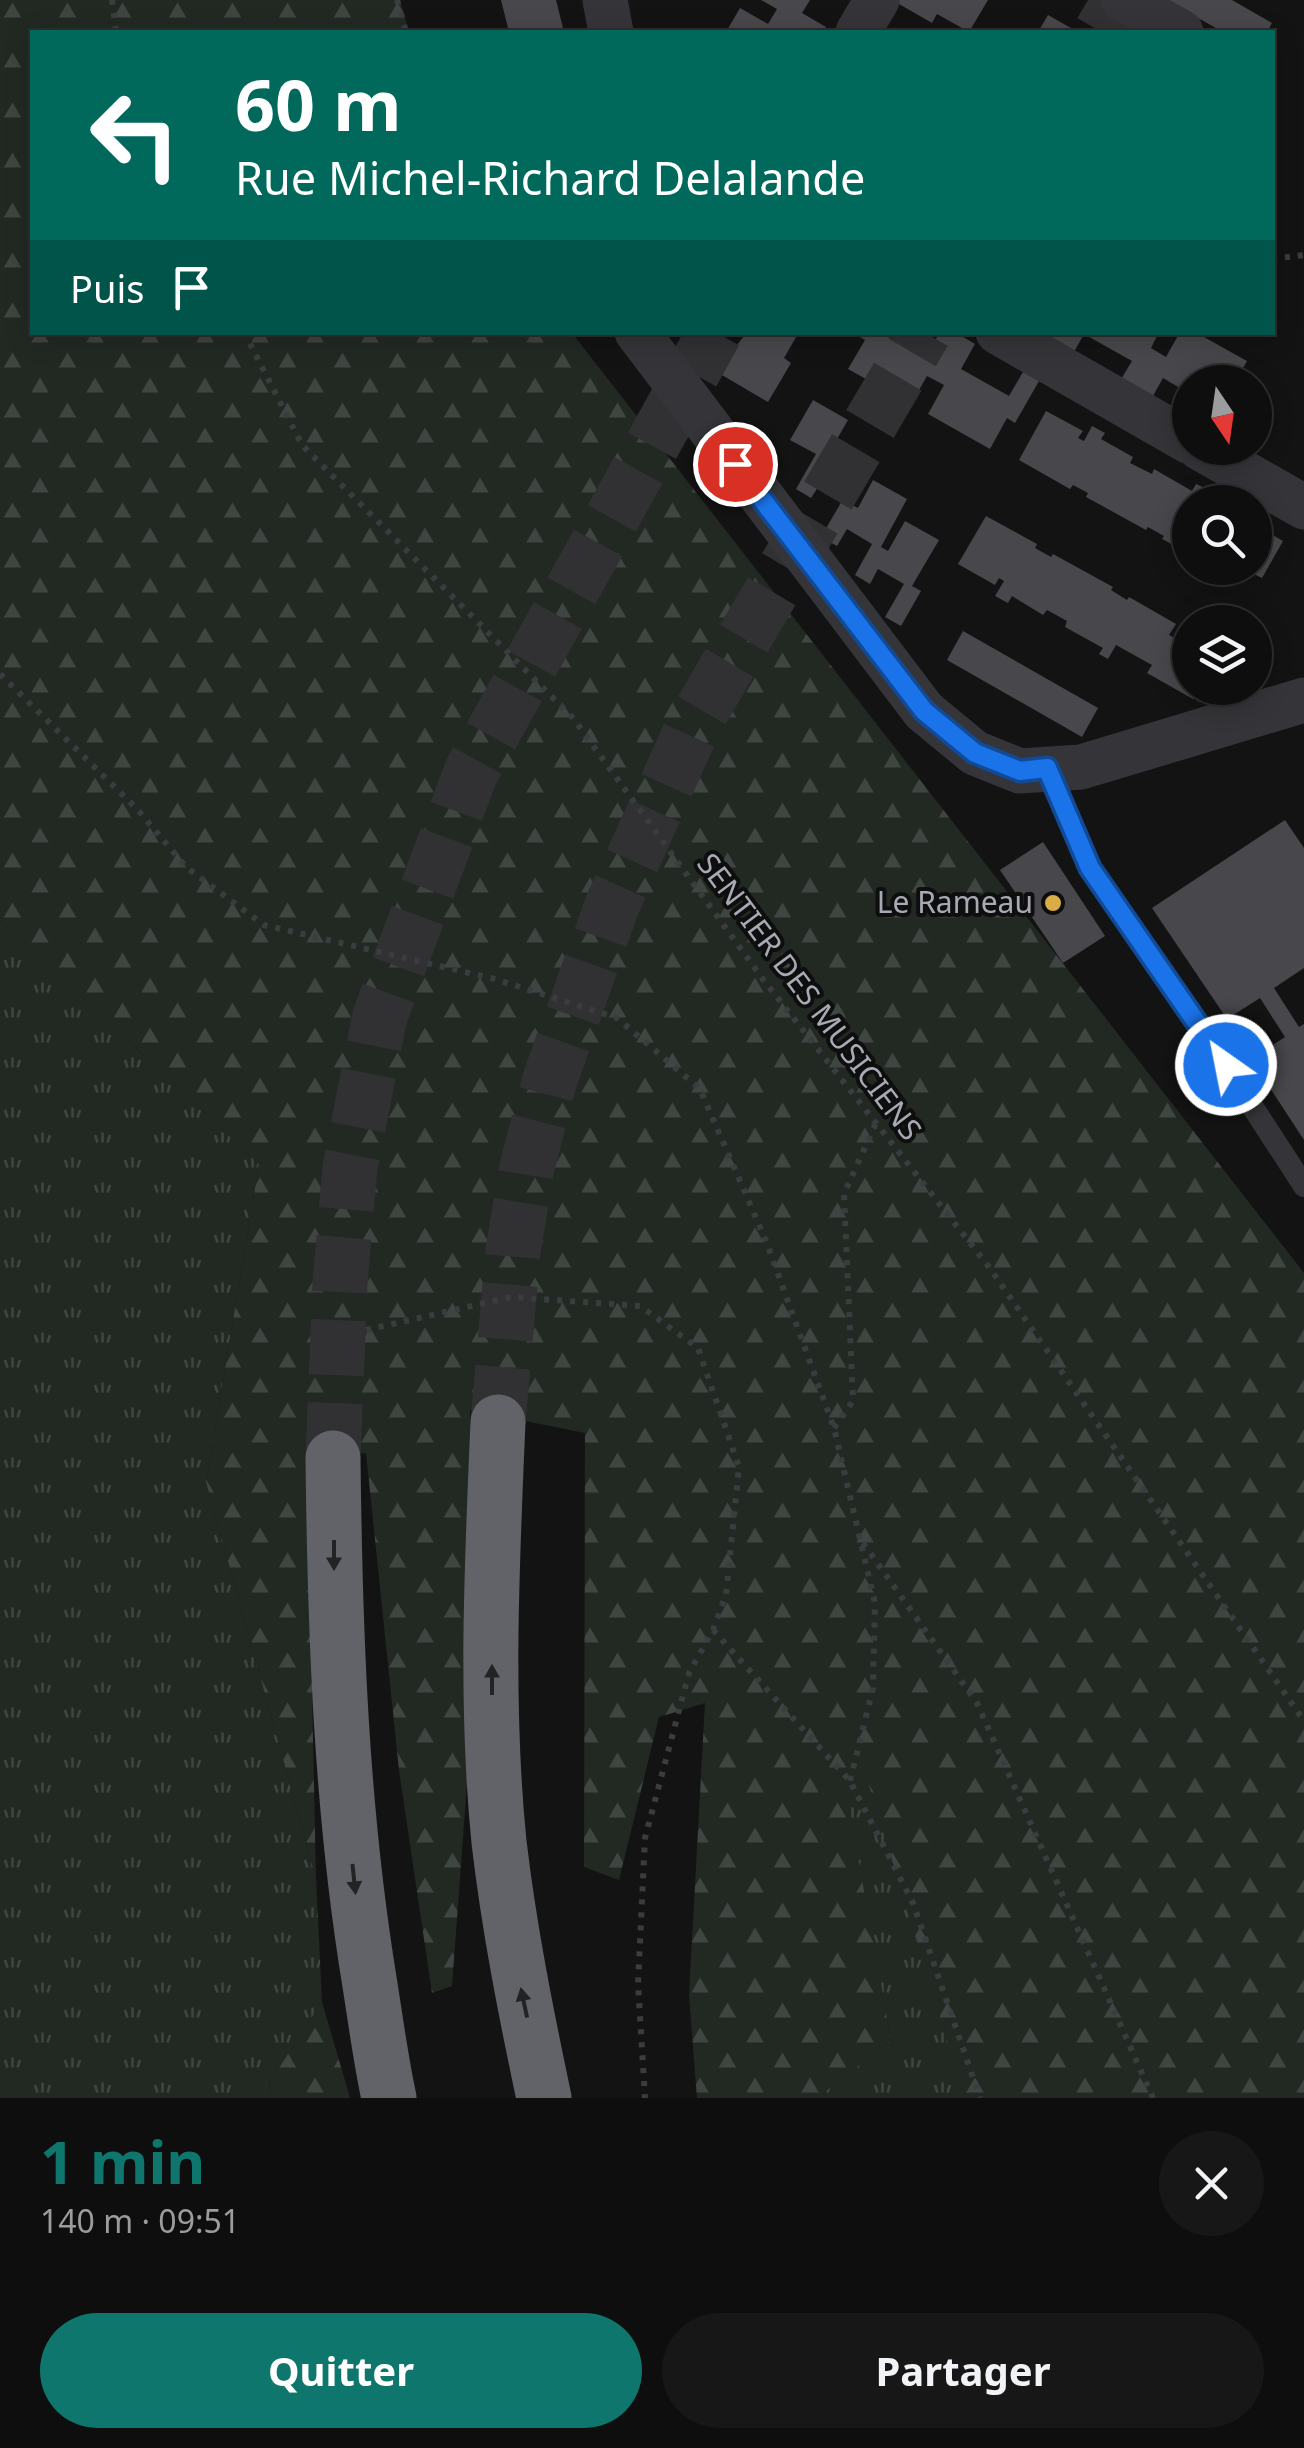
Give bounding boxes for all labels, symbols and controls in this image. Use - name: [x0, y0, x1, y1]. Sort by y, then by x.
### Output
- text: 60 m: [235, 56, 402, 152]
- icon: left: [70, 70, 200, 200]
- text: Rue Michel-Richard Delalande: [235, 147, 865, 208]
- icon: arrive: [164, 260, 219, 315]
- text: Puis: [70, 262, 144, 314]
- north arrow: [1172, 365, 1272, 465]
- map controls: [1172, 365, 1272, 705]
- pin: [693, 422, 778, 507]
- icon: arrive: [708, 437, 763, 492]
- button: search: [1172, 485, 1272, 585]
- button: layers: [1172, 605, 1272, 705]
- street label: SENTIER DES MUSICIENS: [689, 844, 932, 1148]
- place label: Le Rameau: [877, 881, 1033, 922]
- marker: Le Rameau: [1042, 892, 1064, 914]
- position arrow: [1174, 1013, 1278, 1117]
- one-way arrow: [326, 1540, 342, 1572]
- one-way arrow: [484, 1663, 500, 1695]
- one-way arrow: [346, 1864, 362, 1896]
- one-way arrow: [516, 1987, 532, 2018]
- text: 1 min: [40, 2120, 205, 2202]
- button: close: [1159, 2131, 1264, 2236]
- text: 140 m · 09:51: [40, 2199, 240, 2242]
- button: Quitter: [40, 2313, 642, 2428]
- button: Partager: [662, 2313, 1264, 2428]

